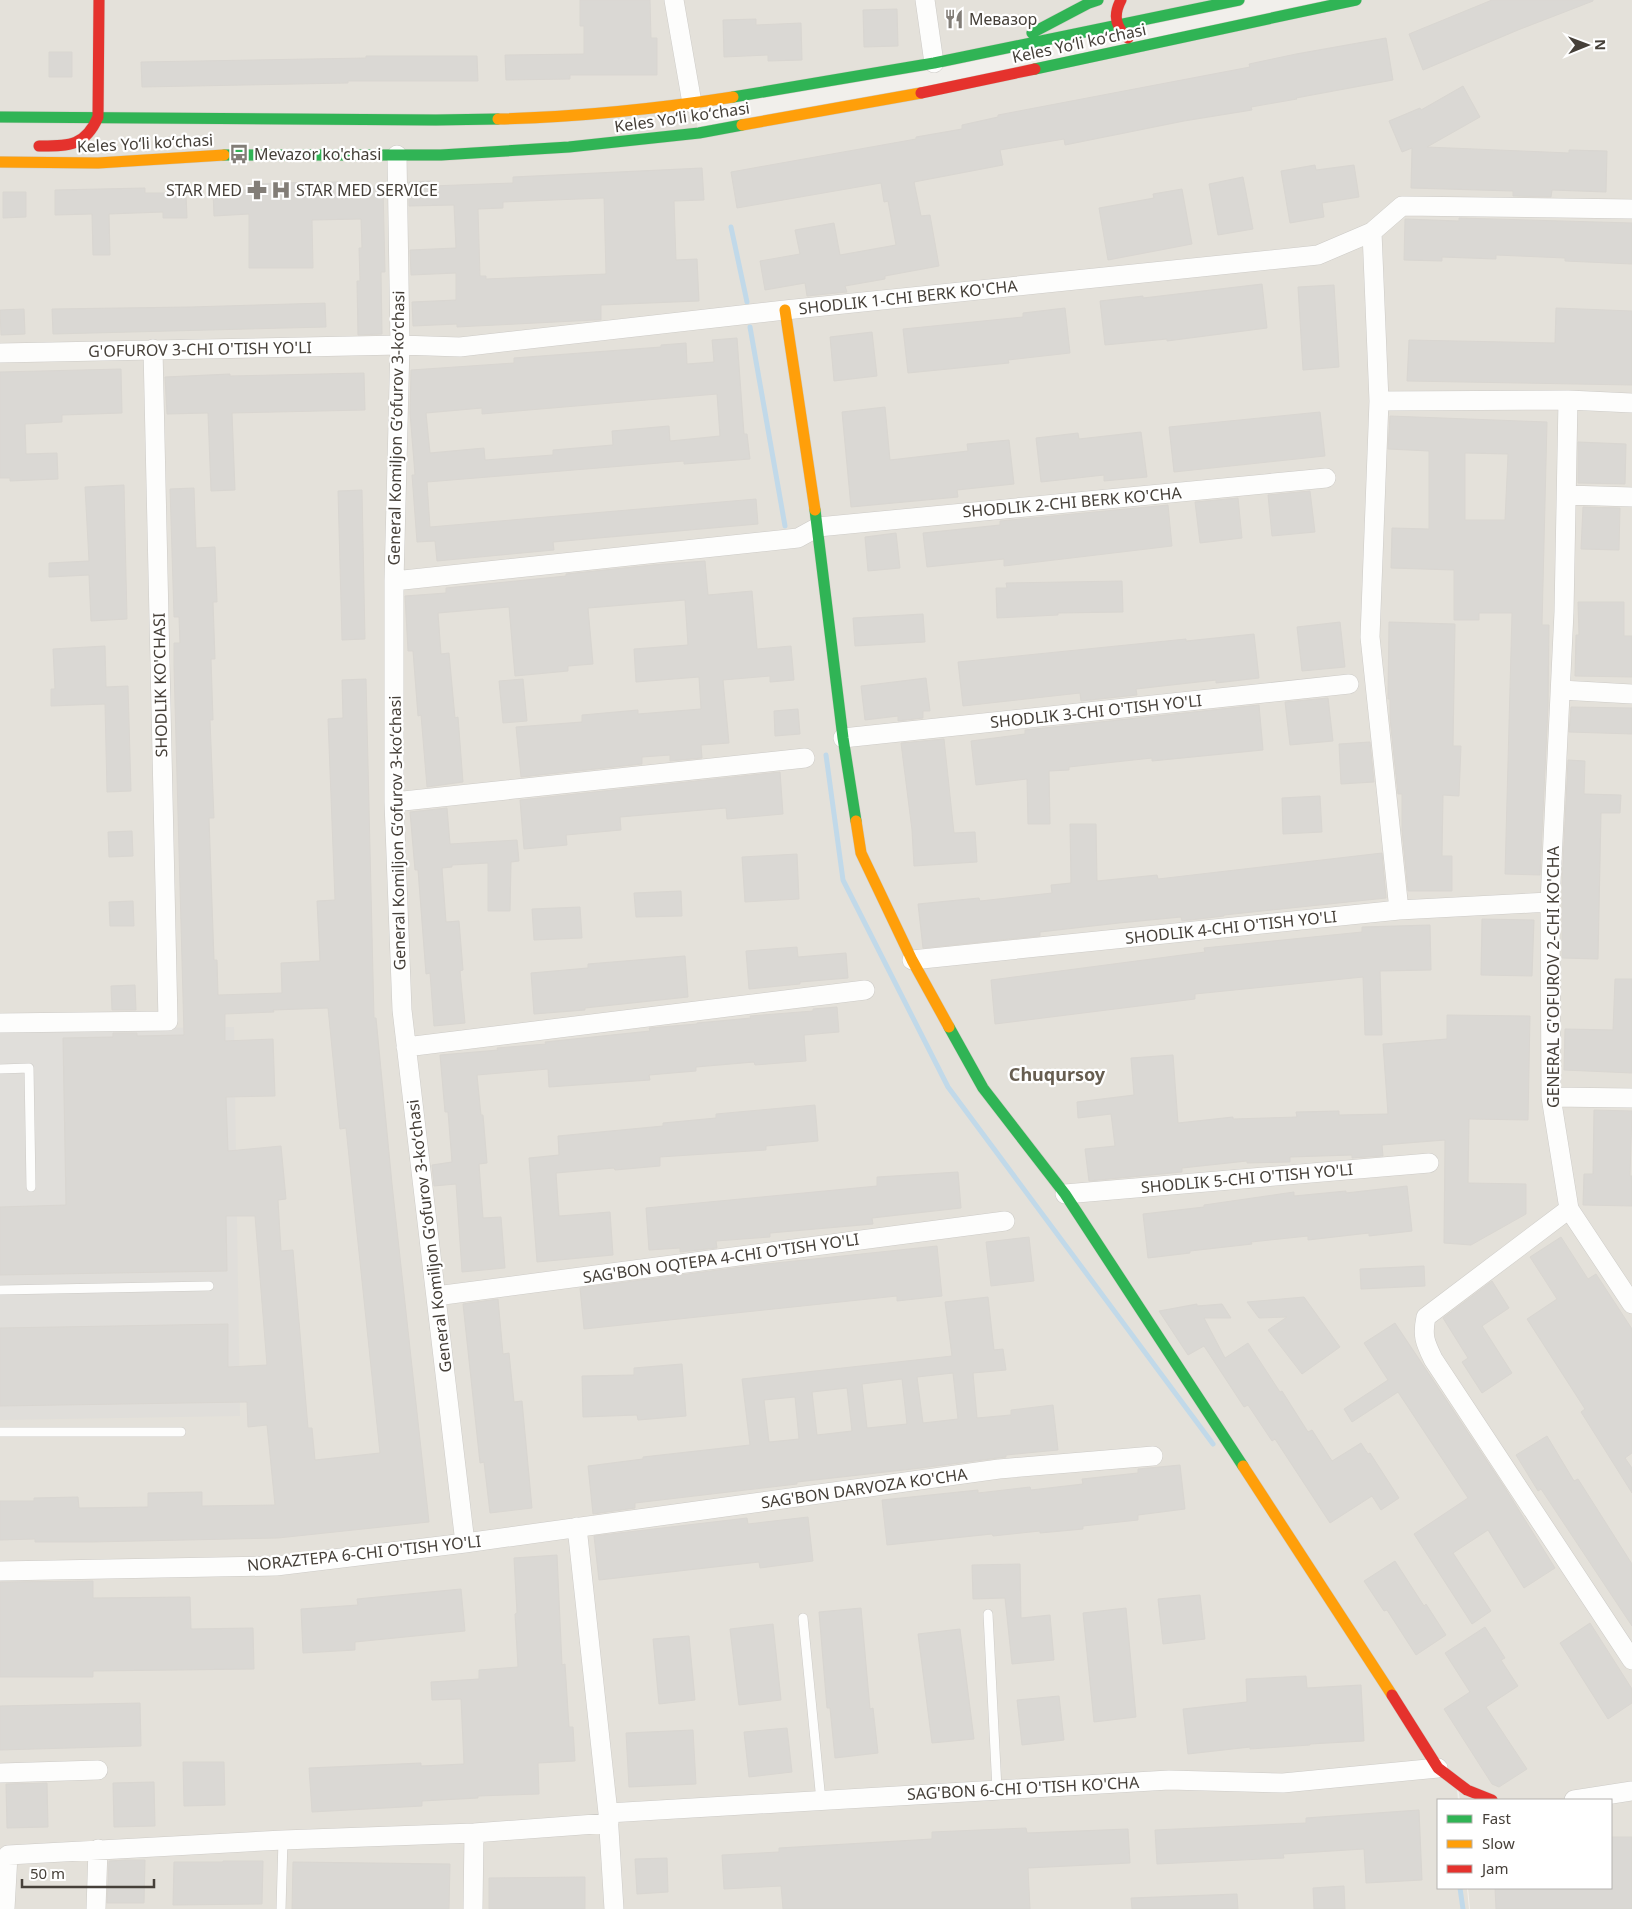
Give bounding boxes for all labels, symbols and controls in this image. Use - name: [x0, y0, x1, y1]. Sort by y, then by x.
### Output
- restaurant icon: Мевазор: [943, 8, 965, 30]
- place label: Мевазор: [969, 8, 1037, 30]
- street label: Keles Yoʻli koʻchasi: [1010, 18, 1148, 68]
- north arrow: [1562, 20, 1612, 70]
- text: N: [1591, 39, 1610, 51]
- street label: Keles Yoʻli koʻchasi: [613, 97, 751, 137]
- street label: Keles Yoʻli koʻchasi: [76, 128, 214, 158]
- bus stop icon: Mevazor ko'chasi: [228, 143, 250, 165]
- place label: Mevazor ko'chasi: [254, 143, 381, 165]
- place label: STAR MED: [166, 179, 242, 201]
- pharmacy icon: STAR MED: [246, 179, 268, 201]
- hospital icon: STAR MED SERVICE: [270, 179, 292, 201]
- place label: STAR MED SERVICE: [296, 179, 438, 201]
- street label: SHODLIK 1-CHI BERK KO'CHA: [798, 274, 1019, 319]
- street label: General Komiljon Gʻofurov 3-koʻchasi: [383, 290, 409, 566]
- street label: G'OFUROV 3-CHI O'TISH YO'LI: [88, 336, 312, 362]
- street label: SHODLIK 2-CHI BERK KO'CHA: [962, 481, 1183, 523]
- street label: SHODLIK KO'CHASI: [148, 612, 172, 758]
- street label: SHODLIK 3-CHI O'TISH YO'LI: [989, 689, 1203, 733]
- street label: General Komiljon Gʻofurov 3-koʻchasi: [384, 695, 410, 971]
- street label: GENERAL G'OFUROV 2-CHI KO'CHA: [1542, 845, 1564, 1108]
- street label: SHODLIK 4-CHI O'TISH YO'LI: [1124, 905, 1338, 949]
- district label: Chuqursoy: [1009, 1062, 1106, 1086]
- street label: General Komiljon Gʻofurov 3-koʻchasi: [401, 1098, 457, 1374]
- street label: SHODLIK 5-CHI O'TISH YO'LI: [1140, 1158, 1354, 1198]
- street label: SAG'BON OQTEPA 4-CHI O'TISH YO'LI: [581, 1228, 861, 1288]
- street label: SAG'BON DARVOZA KO'CHA: [760, 1463, 969, 1513]
- street label: NORAZTEPA 6-CHI O'TISH YO'LI: [246, 1530, 482, 1576]
- street label: SAG'BON 6-CHI O'TISH KO'CHA: [906, 1771, 1140, 1805]
- legend: [1437, 1799, 1612, 1889]
- text: Fast: [1482, 1808, 1511, 1828]
- text: Slow: [1482, 1833, 1515, 1853]
- scale bar: [22, 1856, 155, 1888]
- text: Jam: [1480, 1858, 1509, 1878]
- text: 50 m: [30, 1863, 65, 1883]

